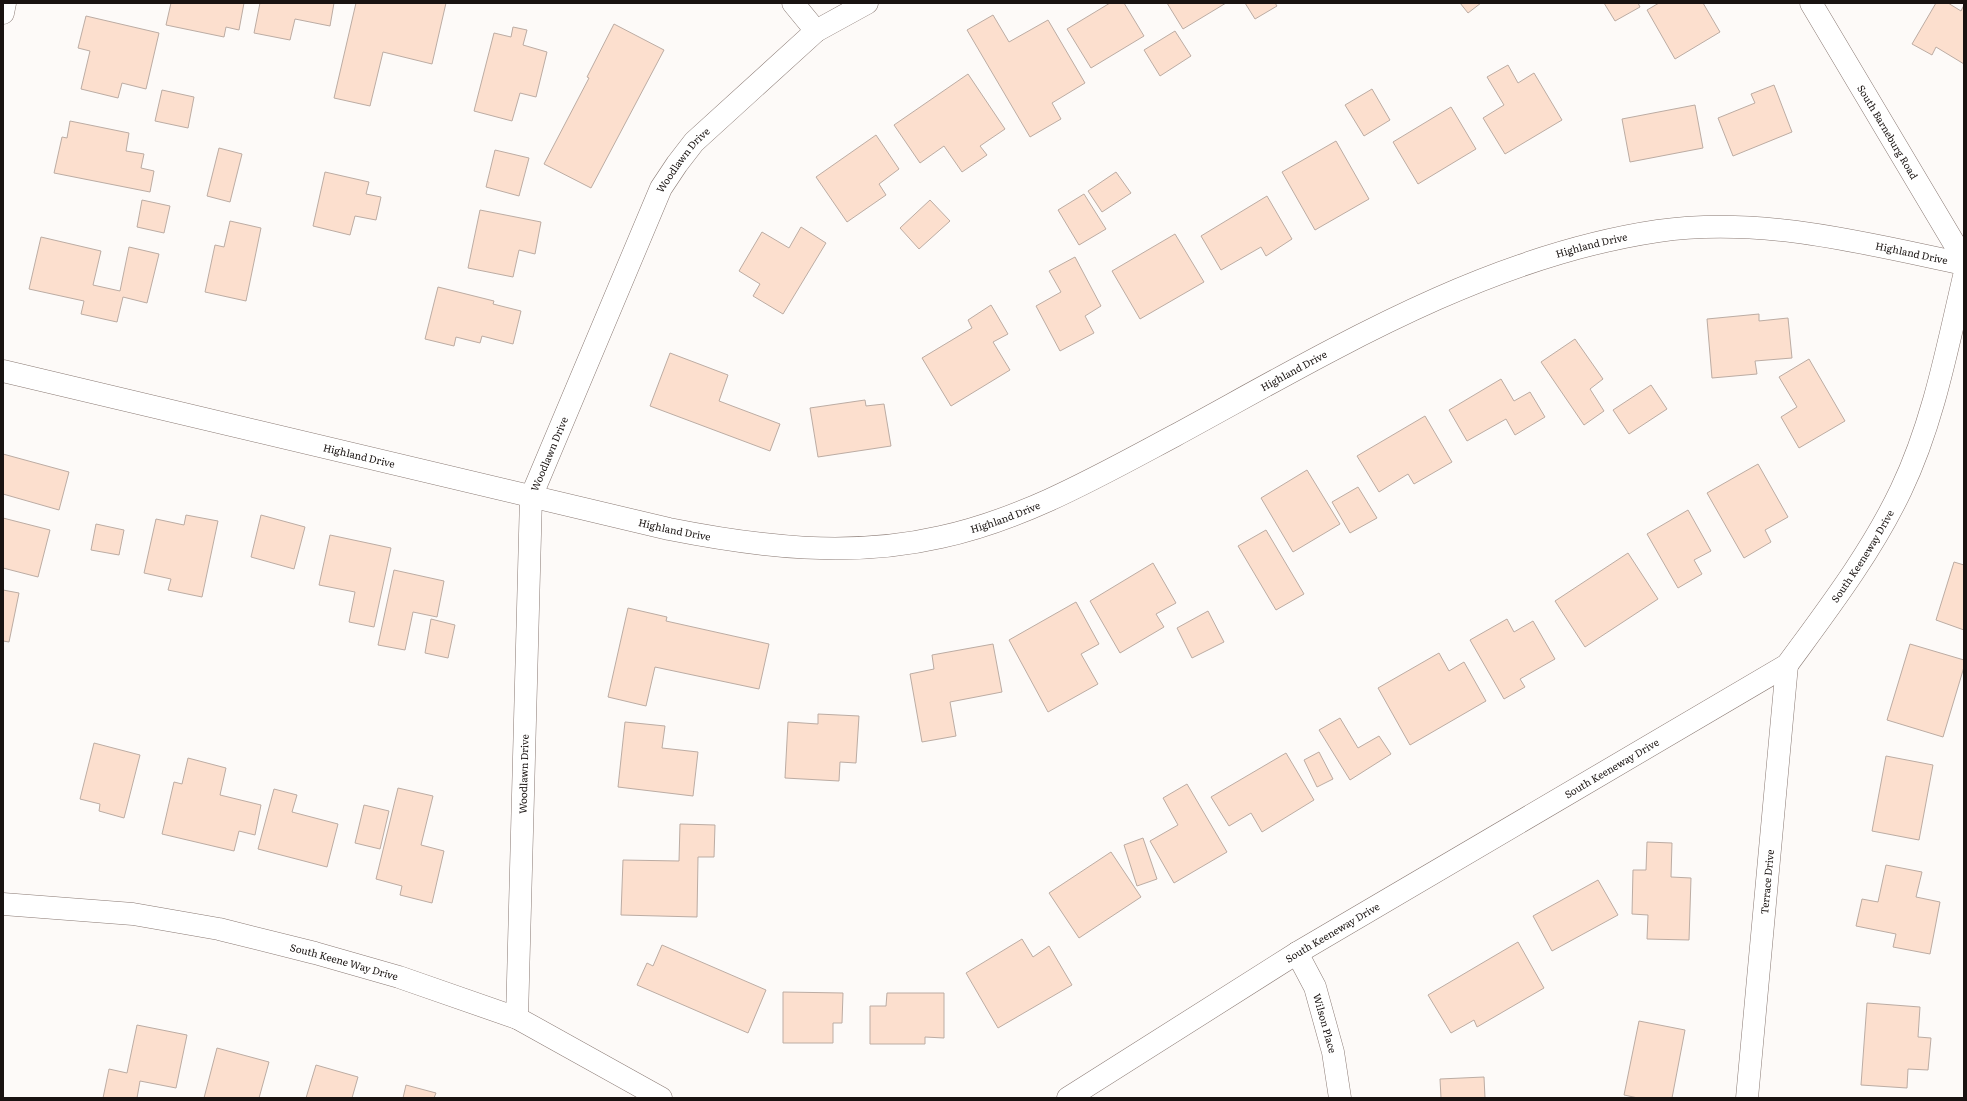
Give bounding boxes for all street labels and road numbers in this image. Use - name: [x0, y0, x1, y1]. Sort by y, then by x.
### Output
- street label: South Barneburg Road: [1854, 82, 1922, 182]
- street label: Woodlawn Drive: [652, 123, 713, 195]
- street label: Highland Drive: [1554, 228, 1628, 261]
- street label: Highland Drive: [1874, 237, 1949, 267]
- street label: Highland Drive: [1257, 346, 1329, 394]
- street label: Woodlawn Drive: [526, 414, 571, 493]
- street label: Highland Drive: [322, 439, 397, 471]
- street label: Highland Drive: [968, 497, 1042, 536]
- street label: South Keeneway Drive: [1827, 507, 1897, 605]
- street label: Highland Drive: [637, 514, 712, 544]
- street label: Woodlawn Drive: [514, 734, 532, 814]
- street label: South Keeneway Drive: [1561, 734, 1661, 801]
- street label: Terrace Drive: [1756, 849, 1777, 915]
- street label: South Keeneway Drive: [1282, 898, 1382, 966]
- street label: South Keene Way Drive: [289, 939, 400, 983]
- street label: Wilson Place: [1310, 992, 1341, 1055]

